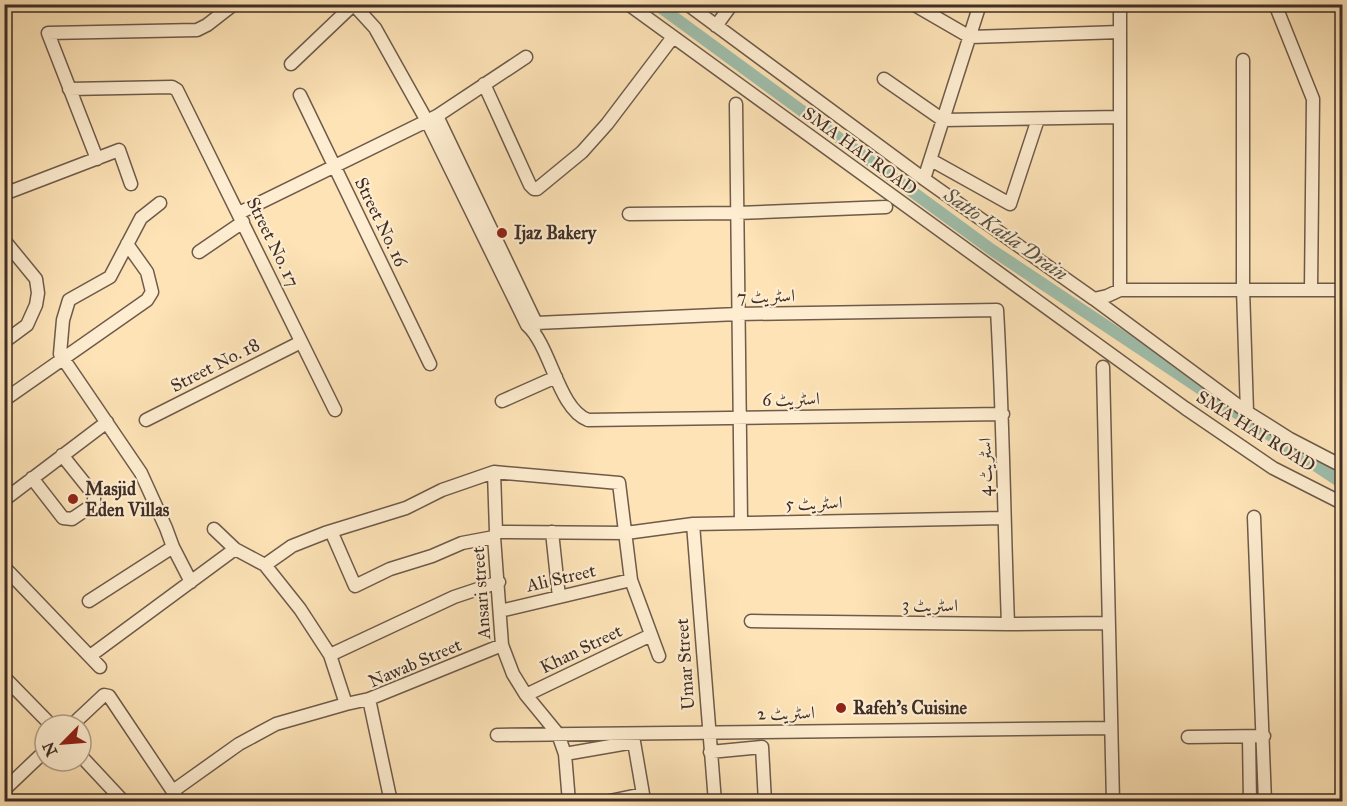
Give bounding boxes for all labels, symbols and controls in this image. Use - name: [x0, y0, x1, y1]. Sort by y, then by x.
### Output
- street label: SMA HAI ROAD: [798, 102, 922, 200]
- street label: Street No. 16: [350, 174, 412, 271]
- water label: Satto Katla Drain: [939, 182, 1073, 286]
- street label: Street No. 17: [242, 194, 304, 290]
- place label: Ijaz Bakery: [514, 222, 598, 245]
- marker: Ijaz Bakery: [495, 226, 509, 240]
- street label: اسٹریٹ 7: [737, 284, 795, 309]
- street label: Street No. 18: [167, 333, 263, 397]
- street label: SMA HAI ROAD: [1192, 386, 1320, 476]
- street label: اسٹریٹ 6: [762, 387, 820, 412]
- street label: اسٹریٹ 4: [974, 438, 997, 496]
- place label: Masjid Eden Villas: [85, 478, 170, 521]
- marker: Masjid Eden Villas: [66, 492, 80, 506]
- street label: اسٹریٹ 5: [785, 492, 843, 515]
- street label: Ansari street: [467, 545, 495, 641]
- street label: Ali Street: [523, 559, 598, 597]
- street label: اسٹریٹ 3: [902, 594, 958, 617]
- street label: Umar Street: [671, 617, 699, 711]
- street label: Khan Street: [536, 619, 626, 678]
- street label: Nawab Street: [365, 633, 465, 692]
- place label: Rafeh's Cuisine: [853, 697, 967, 719]
- street label: اسٹریٹ 2: [757, 701, 815, 725]
- marker: Rafeh's Cuisine: [834, 701, 848, 715]
- north arrow: [33, 713, 93, 773]
- text: N: [38, 739, 61, 759]

